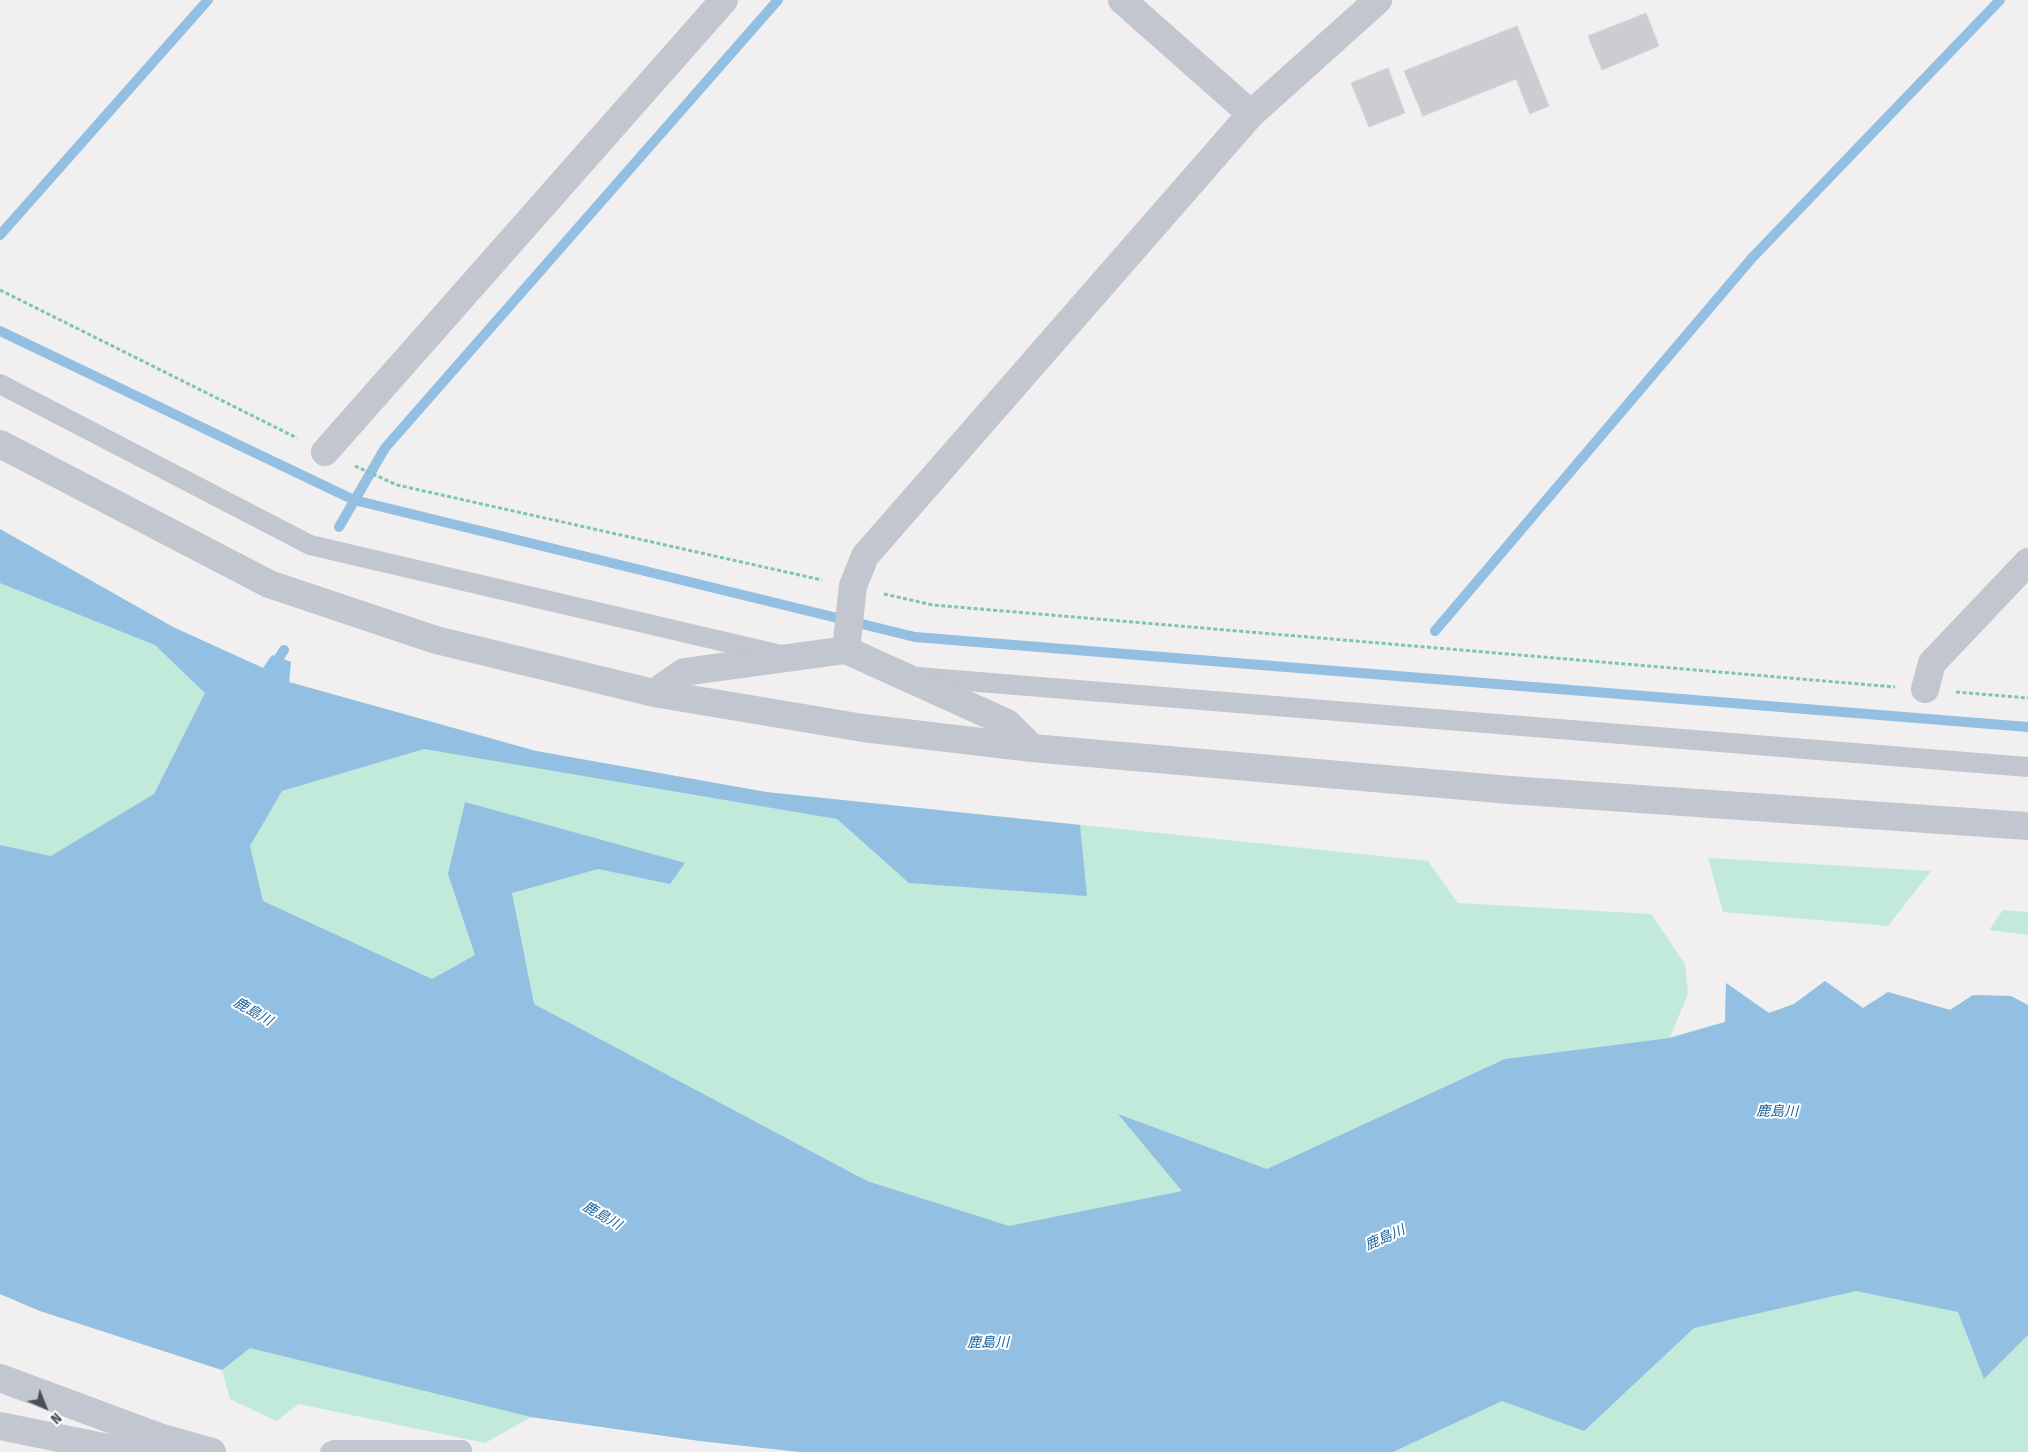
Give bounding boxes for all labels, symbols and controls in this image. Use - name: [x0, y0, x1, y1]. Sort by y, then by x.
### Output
- water label: 鹿島川: [231, 994, 275, 1030]
- water label: 鹿島川: [1756, 1103, 1798, 1121]
- water label: 鹿島川: [580, 1198, 624, 1234]
- water label: 鹿島川: [1362, 1222, 1408, 1254]
- water label: 鹿島川: [967, 1335, 1009, 1351]
- north arrow: [20, 1382, 70, 1432]
- text: N: [47, 1409, 65, 1427]

